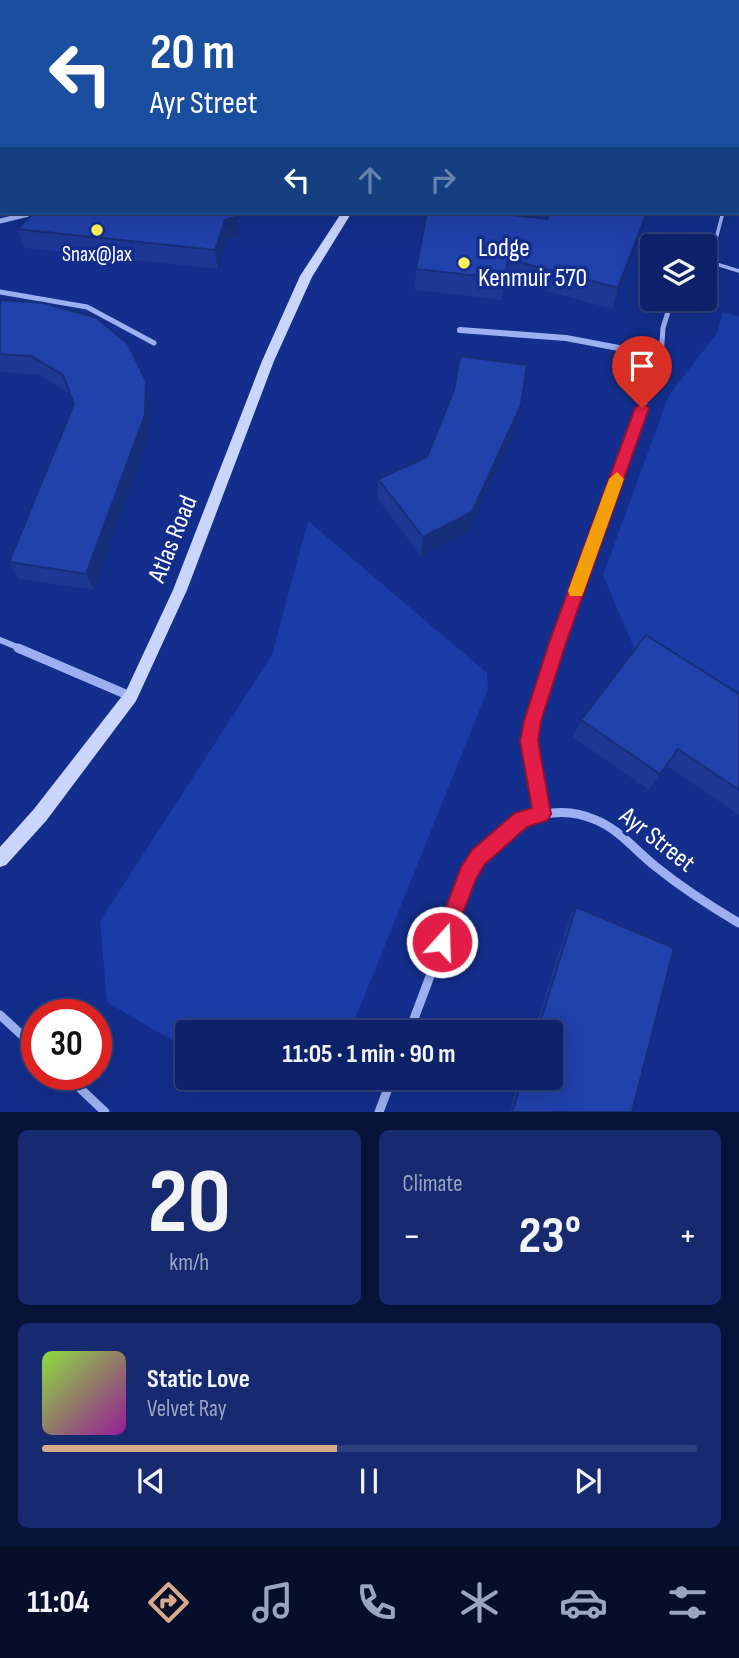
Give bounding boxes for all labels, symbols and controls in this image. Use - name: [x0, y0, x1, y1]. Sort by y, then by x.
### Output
- text: 20 m: [150, 24, 235, 83]
- icon: left: [35, 28, 126, 119]
- text: Ayr Street: [150, 84, 257, 123]
- icon: left: [278, 161, 316, 199]
- icon: ahead: [351, 161, 389, 199]
- icon: right: [424, 161, 462, 199]
- marker: Snax@Jax: [89, 222, 105, 238]
- place label: Lodge Kenmuir 570: [478, 233, 587, 294]
- map controls: [640, 234, 717, 311]
- button: layers: [640, 234, 717, 311]
- place label: Snax@Jax: [62, 242, 132, 267]
- marker: Lodge Kenmuir 570: [456, 255, 472, 271]
- pin: [612, 336, 672, 408]
- icon: arrive: [623, 347, 661, 385]
- street label: Atlas Road: [141, 491, 204, 588]
- street label: Ayr Street: [612, 800, 701, 879]
- position arrow: [405, 905, 479, 979]
- speed limit sign: 30: [21, 999, 112, 1090]
- text: 11:05 · 1 min · 90 m: [283, 1039, 455, 1070]
- text: 20: [148, 1149, 231, 1258]
- text: Climate: [403, 1170, 462, 1198]
- text: 23°: [519, 1205, 581, 1268]
- text: −: [403, 1214, 421, 1259]
- text: +: [678, 1214, 697, 1259]
- text: km/h: [169, 1249, 209, 1277]
- text: Static Love: [147, 1364, 250, 1395]
- text: Velvet Ray: [147, 1395, 227, 1423]
- icon: previous: [132, 1462, 170, 1500]
- icon: pause: [350, 1462, 388, 1500]
- icon: next: [569, 1462, 607, 1500]
- icon: directions: [144, 1578, 193, 1627]
- icon: music: [248, 1578, 297, 1627]
- icon: phone: [352, 1578, 401, 1627]
- icon: climate: [455, 1578, 504, 1627]
- icon: car: [559, 1578, 608, 1627]
- icon: filters: [663, 1578, 712, 1627]
- text: 11:04: [27, 1583, 90, 1622]

